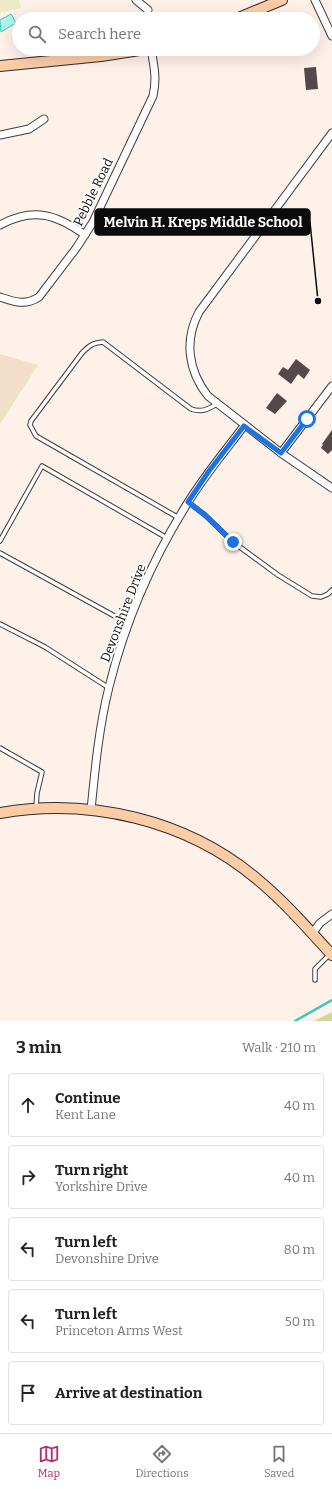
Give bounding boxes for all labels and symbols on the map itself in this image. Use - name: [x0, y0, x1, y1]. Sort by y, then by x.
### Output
- street label: Pebble Road: [70, 155, 116, 228]
- callout: Melvin H. Kreps Middle School: [95, 209, 310, 235]
- text: Melvin H. Kreps Middle School: [103, 214, 303, 231]
- route start: [298, 410, 316, 428]
- route end: [224, 533, 242, 551]
- street label: Devonshire Drive: [97, 562, 149, 664]

